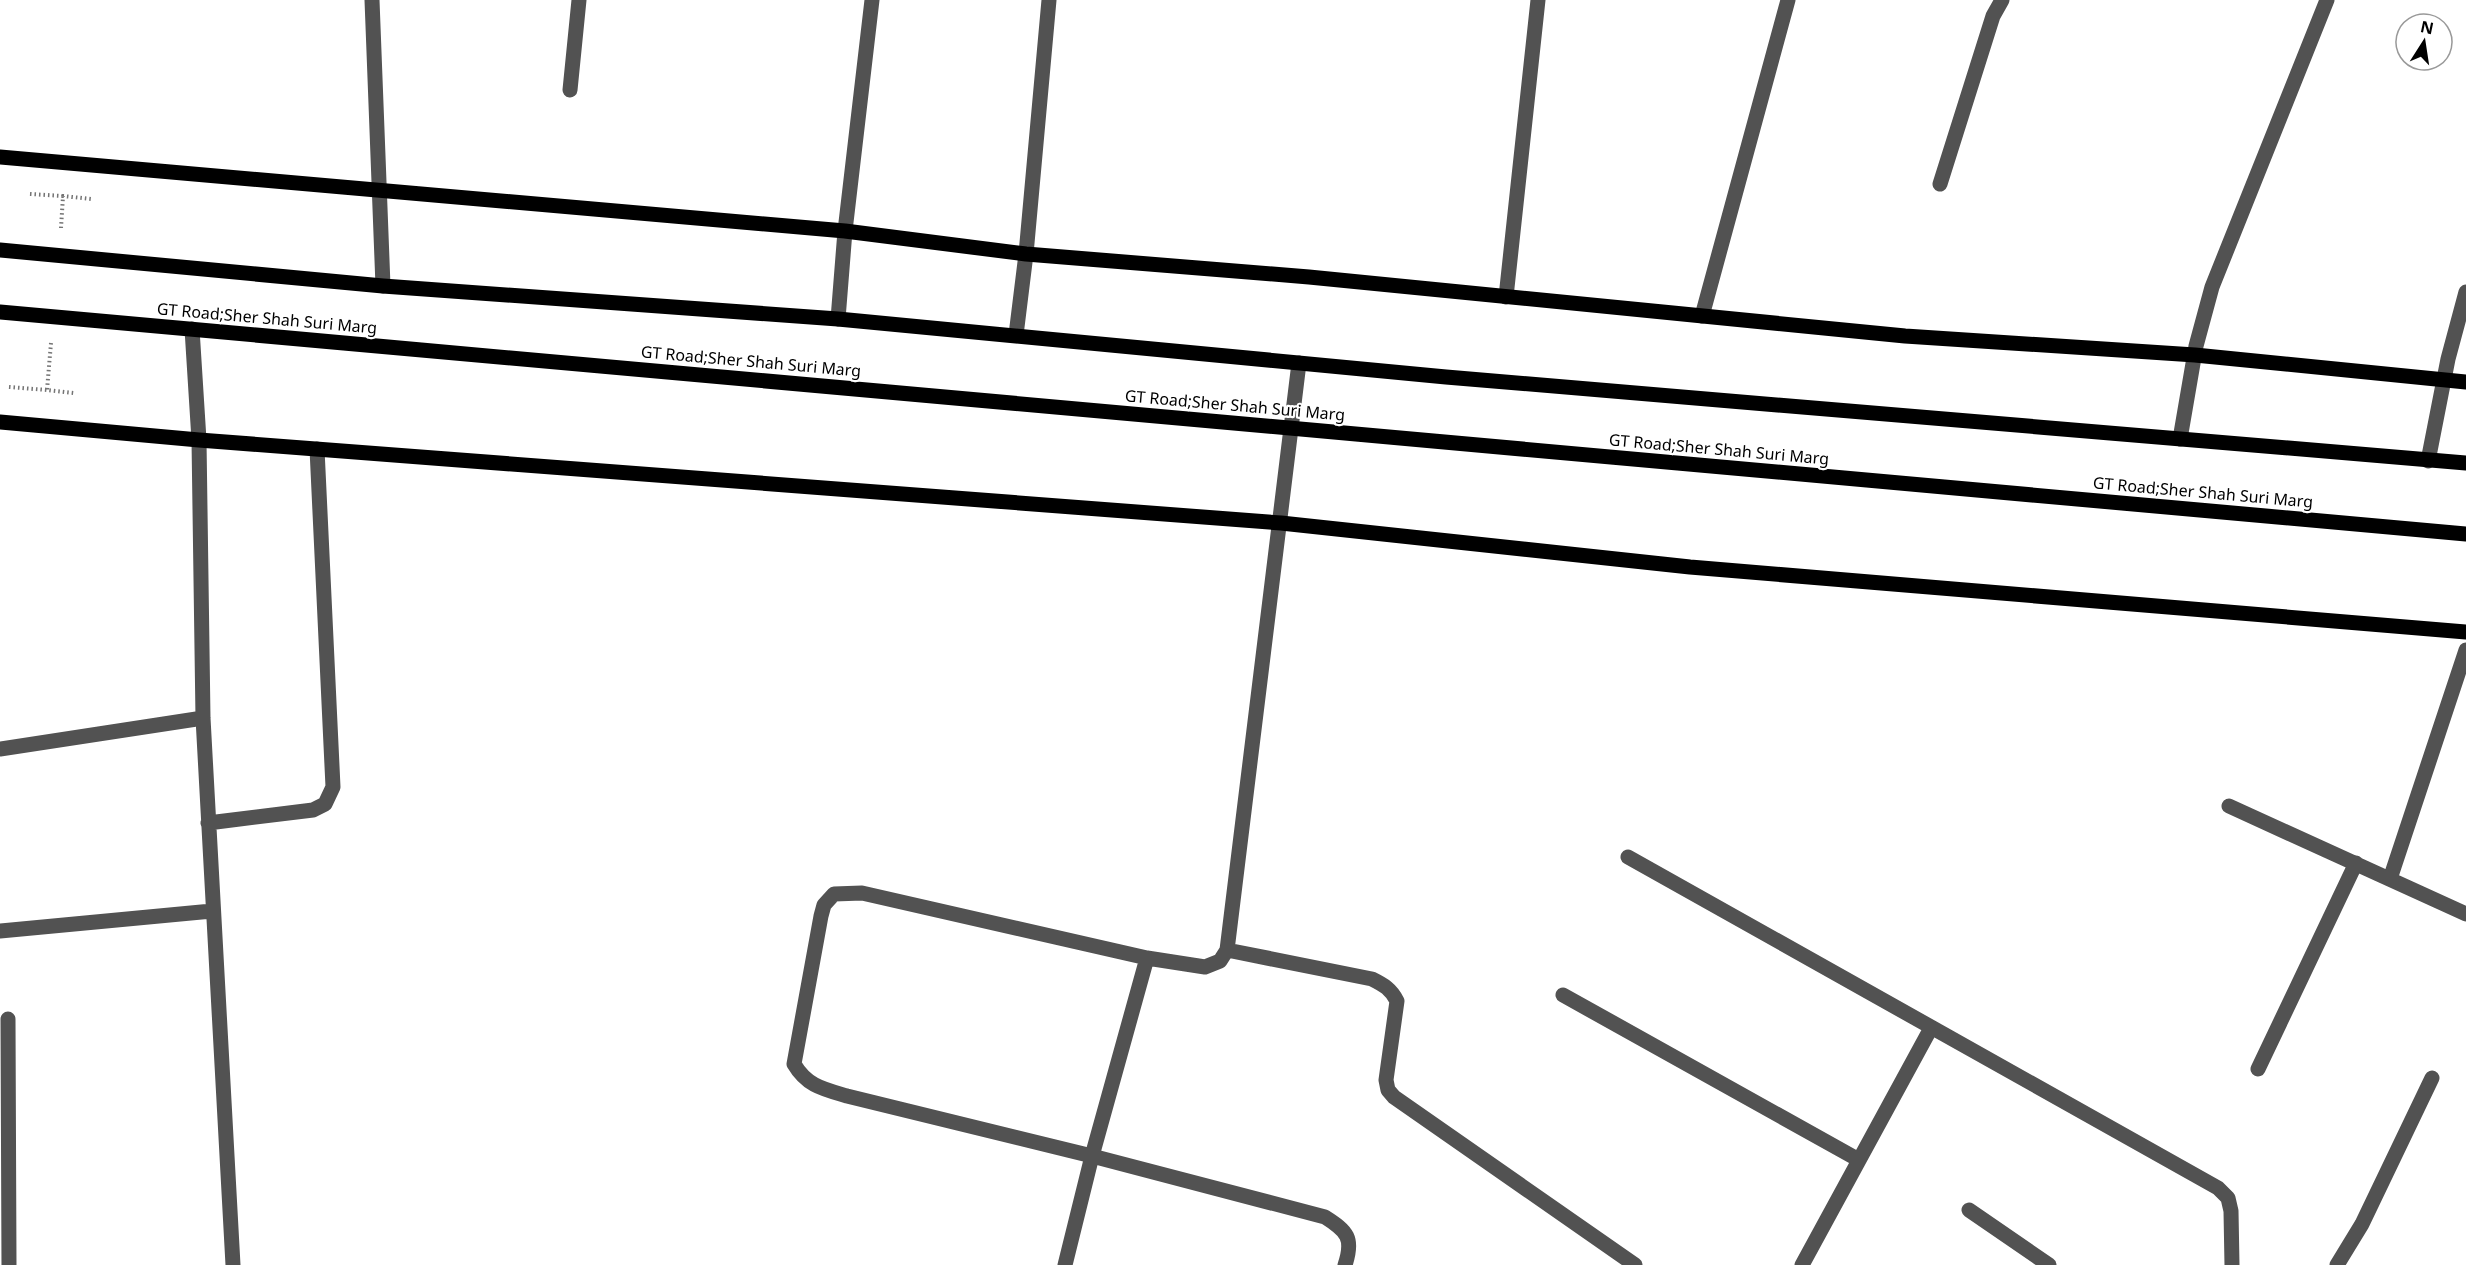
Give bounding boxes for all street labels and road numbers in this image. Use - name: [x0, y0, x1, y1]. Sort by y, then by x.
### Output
- street label: GT Road;Sher Shah Suri Marg: [156, 297, 378, 339]
- street label: GT Road;Sher Shah Suri Marg: [640, 340, 862, 382]
- street label: GT Road;Sher Shah Suri Marg: [1124, 384, 1346, 426]
- street label: GT Road;Sher Shah Suri Marg: [1608, 428, 1830, 470]
- street label: GT Road;Sher Shah Suri Marg: [2092, 471, 2314, 513]

